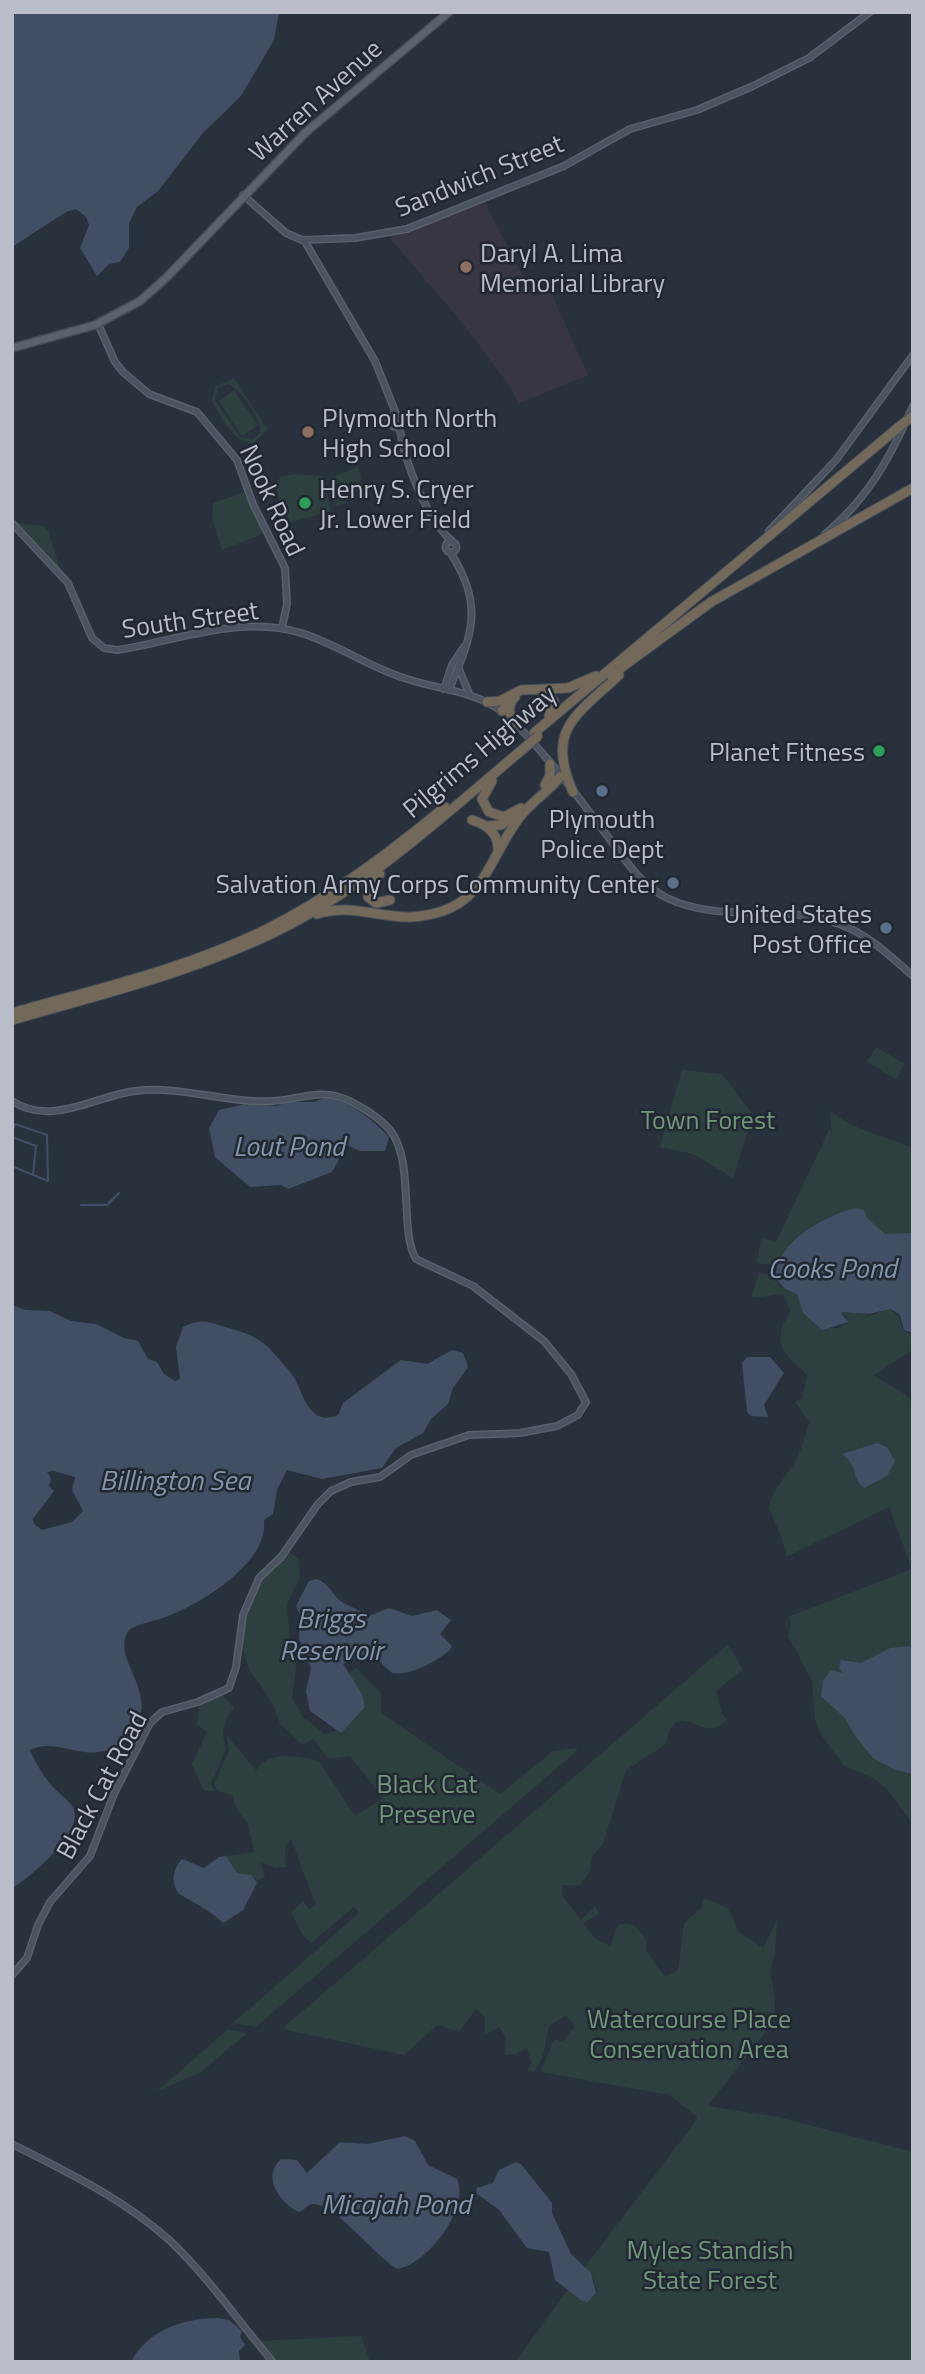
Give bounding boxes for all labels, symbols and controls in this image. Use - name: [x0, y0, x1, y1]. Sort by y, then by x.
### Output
- street label: Warren Avenue: [240, 29, 390, 171]
- street label: Sandwich Street: [389, 124, 569, 226]
- place label: Daryl A. Lima Memorial Library: [480, 233, 665, 302]
- marker: Daryl A. Lima Memorial Library: [458, 259, 474, 275]
- place label: Plymouth North High School: [322, 398, 497, 467]
- marker: Plymouth North High School: [300, 424, 316, 440]
- street label: Nook Road: [230, 438, 316, 562]
- place label: Henry S. Cryer Jr. Lower Field: [319, 469, 474, 538]
- marker: Henry S. Cryer Jr. Lower Field: [297, 495, 313, 511]
- street label: South Street: [119, 590, 261, 648]
- street label: Pilgrims Highway: [394, 675, 564, 827]
- place label: Planet Fitness: [709, 732, 865, 771]
- marker: Planet Fitness: [871, 743, 887, 759]
- marker: Plymouth Police Dept: [594, 783, 610, 799]
- place label: Plymouth Police Dept: [540, 799, 664, 868]
- place label: Salvation Army Corps Community Center: [216, 864, 659, 903]
- marker: Salvation Army Corps Community Center: [665, 875, 681, 891]
- place label: United States Post Office: [724, 894, 872, 963]
- marker: United States Post Office: [878, 920, 894, 936]
- park label: Town Forest: [641, 1100, 775, 1139]
- water label: Lout Pond: [233, 1124, 348, 1167]
- water label: Cooks Pond: [767, 1246, 900, 1289]
- water label: Billington Sea: [100, 1458, 252, 1501]
- water label: Briggs Reservoir: [279, 1596, 386, 1671]
- street label: Black Cat Road: [46, 1704, 156, 1866]
- park label: Black Cat Preserve: [377, 1764, 477, 1833]
- park label: Watercourse Place Conservation Area: [587, 1999, 791, 2068]
- water label: Micajah Pond: [321, 2182, 474, 2225]
- park label: Myles Standish State Forest: [627, 2230, 793, 2299]

